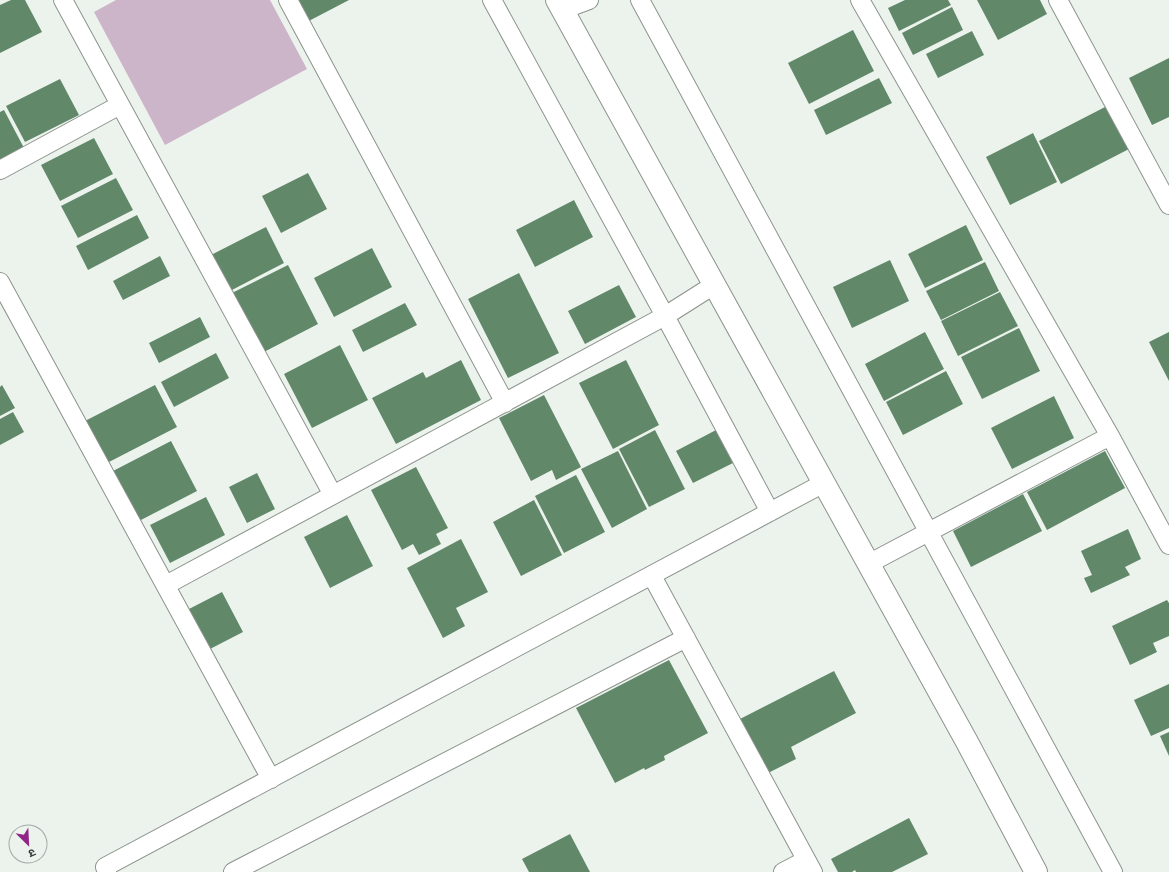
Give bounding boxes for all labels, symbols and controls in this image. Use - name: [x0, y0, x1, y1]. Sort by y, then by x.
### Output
- north arrow: [8, 824, 48, 864]
- text: उ: [26, 846, 38, 861]

